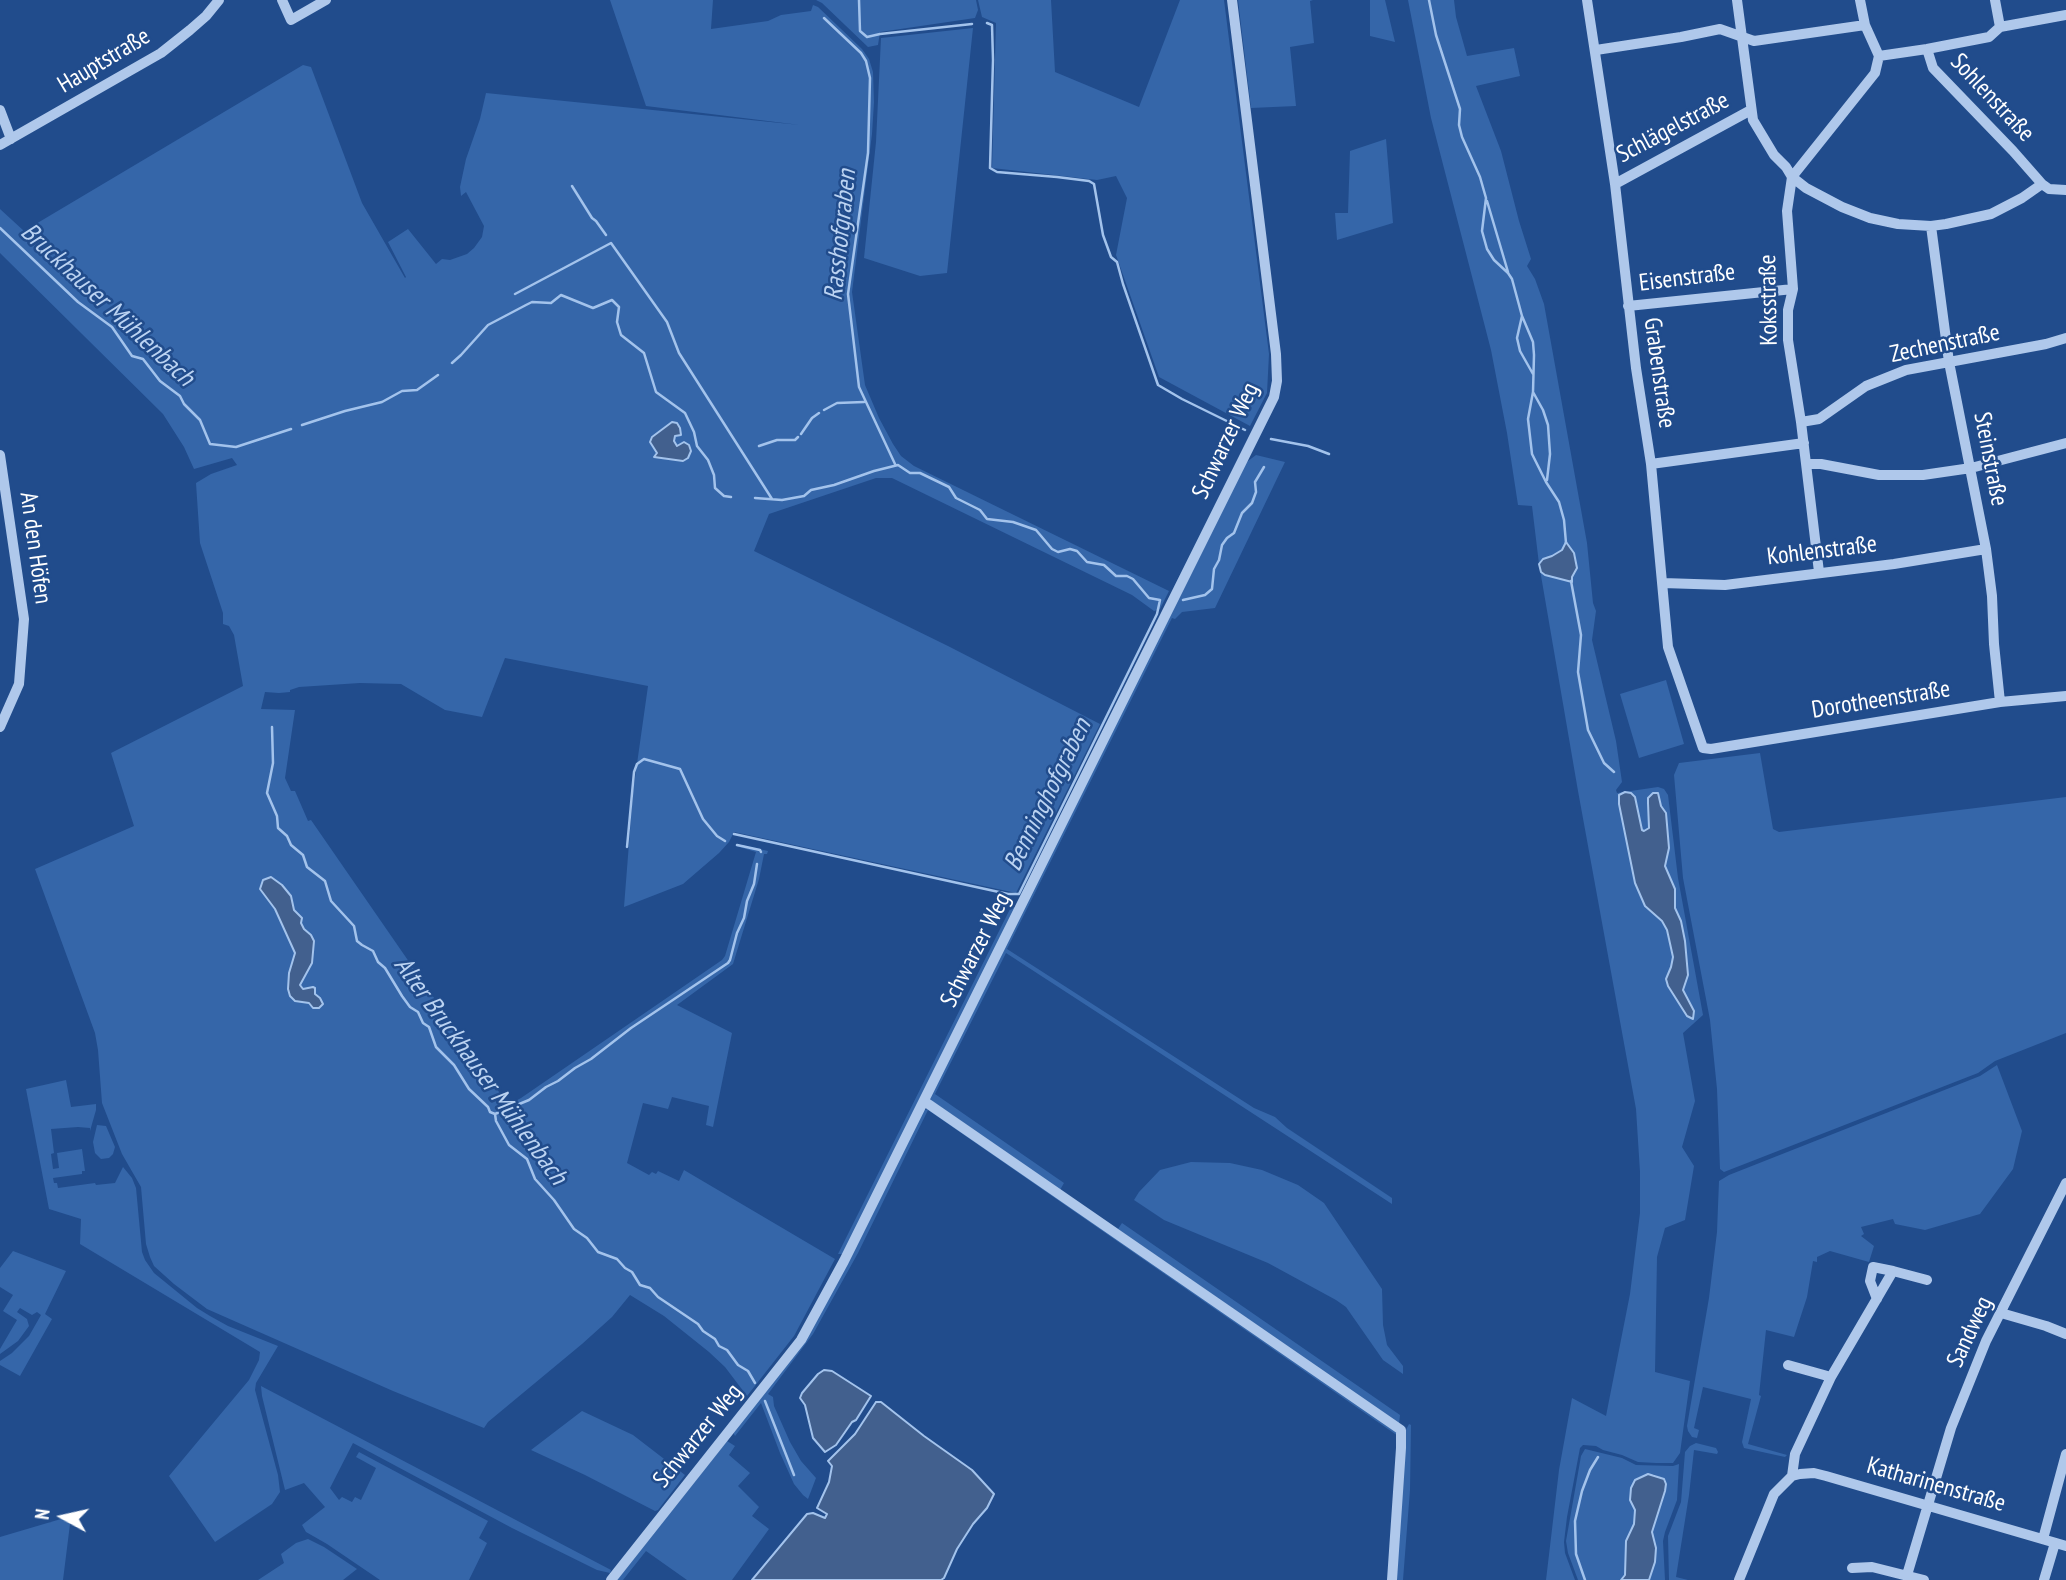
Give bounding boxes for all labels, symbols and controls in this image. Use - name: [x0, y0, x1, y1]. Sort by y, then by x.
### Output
- street label: Hauptstraße: [53, 22, 155, 100]
- street label: Sohlenstraße: [1944, 48, 2040, 148]
- street label: Schlägelstraße: [1612, 86, 1734, 170]
- water label: Rasshofgraben: [819, 168, 863, 302]
- water label: Bruckhauser Mühlenbach: [14, 217, 200, 393]
- street label: Koksstraße: [1754, 254, 1784, 346]
- street label: Eisenstraße: [1637, 258, 1737, 298]
- street label: Grabenstraße: [1637, 316, 1681, 430]
- street label: Zechenstraße: [1888, 318, 2002, 370]
- street label: Schwarzer Weg: [1187, 378, 1265, 504]
- street label: Steinstraße: [1967, 410, 2013, 508]
- street label: An den Höfen: [13, 490, 57, 606]
- street label: Kohlenstraße: [1765, 530, 1879, 572]
- street label: Dorotheenstraße: [1810, 675, 1952, 725]
- water label: Benninghofgraben: [998, 714, 1098, 876]
- street label: Schwarzer Weg: [935, 888, 1017, 1012]
- water label: Alter Bruckhauser Mühlenbach: [387, 951, 573, 1191]
- street label: Sandweg: [1941, 1292, 1999, 1372]
- street label: Schwarzer Weg: [647, 1378, 749, 1494]
- street label: Katharinenstraße: [1863, 1451, 2009, 1519]
- north arrow: [28, 1482, 98, 1552]
- text: N: [30, 1507, 55, 1521]

